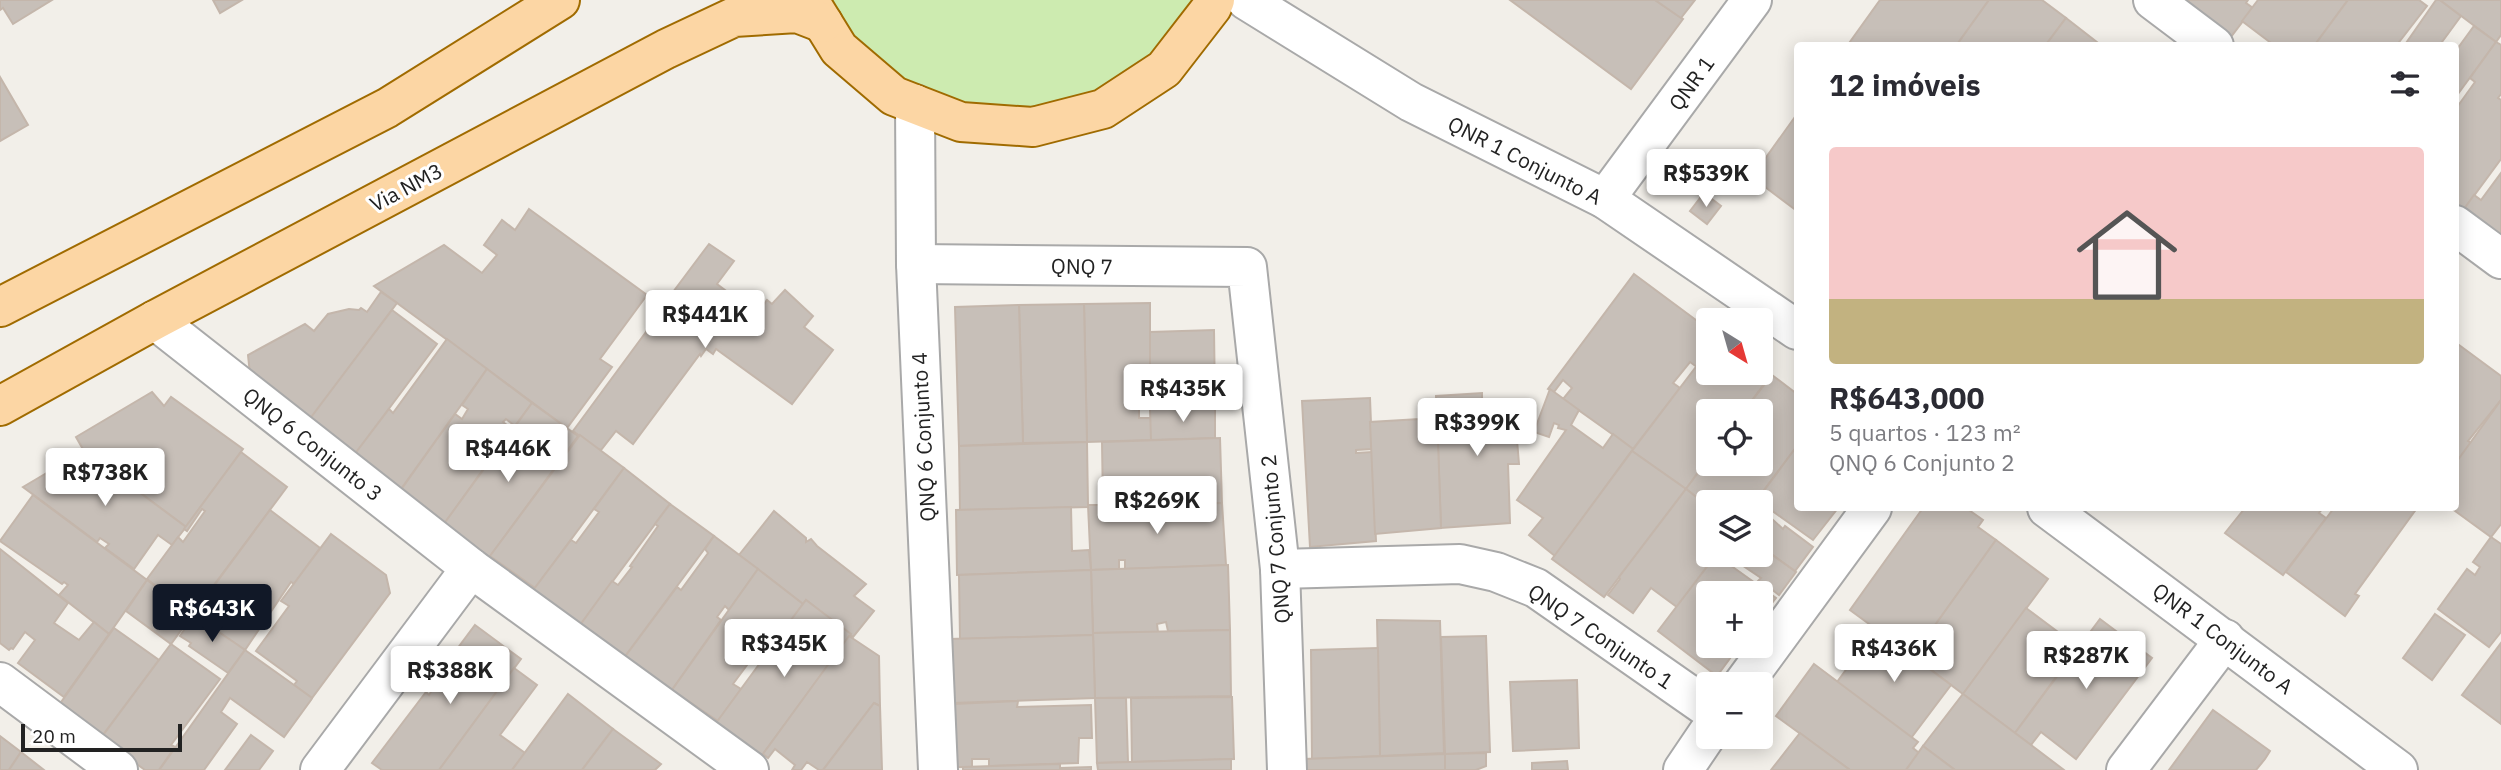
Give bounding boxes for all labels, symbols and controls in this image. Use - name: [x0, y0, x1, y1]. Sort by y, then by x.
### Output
- street label: QNR 1: [1662, 50, 1720, 116]
- text: 12 imóveis: [1829, 65, 1981, 104]
- icon: filters: [2386, 65, 2424, 103]
- street label: QNR 1 Conjunto A: [1443, 109, 1607, 211]
- pin: R$539K: [1649, 150, 1763, 209]
- street label: Via NM3: [365, 156, 447, 218]
- text: R$539K: [1663, 157, 1749, 187]
- icon: home: [2064, 192, 2190, 318]
- street label: QNQ 7: [1051, 251, 1113, 281]
- pin: R$441K: [648, 290, 762, 350]
- text: R$441K: [662, 298, 748, 328]
- north arrow: [1696, 308, 1773, 385]
- map controls: [1696, 308, 1773, 749]
- street label: QNQ 6 Conjunto 4: [905, 352, 941, 522]
- pin: R$435K: [1126, 364, 1240, 424]
- text: R$435K: [1140, 372, 1226, 402]
- text: R$643,000: [1829, 378, 1985, 417]
- street label: QNQ 6 Conjunto 3: [238, 381, 388, 507]
- pin: R$399K: [1420, 398, 1534, 458]
- button: locate: [1696, 399, 1773, 476]
- text: R$399K: [1434, 406, 1520, 436]
- text: 5 quartos · 123 m²: [1829, 417, 2021, 447]
- pin: R$446K: [451, 424, 565, 484]
- text: R$446K: [465, 432, 551, 462]
- text: QNQ 6 Conjunto 2: [1829, 447, 2015, 477]
- pin: R$738K: [48, 448, 162, 508]
- street label: QNQ 7 Conjunto 2: [1254, 453, 1296, 625]
- text: R$738K: [62, 456, 148, 486]
- pin: R$269K: [1100, 476, 1214, 536]
- text: R$269K: [1114, 484, 1200, 514]
- button: layers: [1696, 490, 1773, 567]
- street label: QNR 1 Conjunto A: [2147, 576, 2299, 700]
- street label: QNQ 7 Conjunto 1: [1523, 577, 1679, 695]
- button: +: [1696, 581, 1773, 658]
- pin: R$643K: [155, 584, 269, 644]
- text: R$643K: [169, 592, 255, 622]
- pin: R$345K: [727, 620, 841, 679]
- pin: R$436K: [1837, 624, 1951, 684]
- text: R$345K: [741, 627, 827, 657]
- text: R$436K: [1851, 632, 1937, 662]
- pin: R$287K: [2029, 632, 2143, 691]
- text: R$287K: [2043, 639, 2129, 669]
- pin: R$388K: [393, 646, 507, 706]
- text: R$388K: [407, 654, 493, 684]
- button: −: [1696, 672, 1773, 749]
- scale bar: [21, 721, 182, 753]
- text: 20 m: [32, 724, 76, 748]

